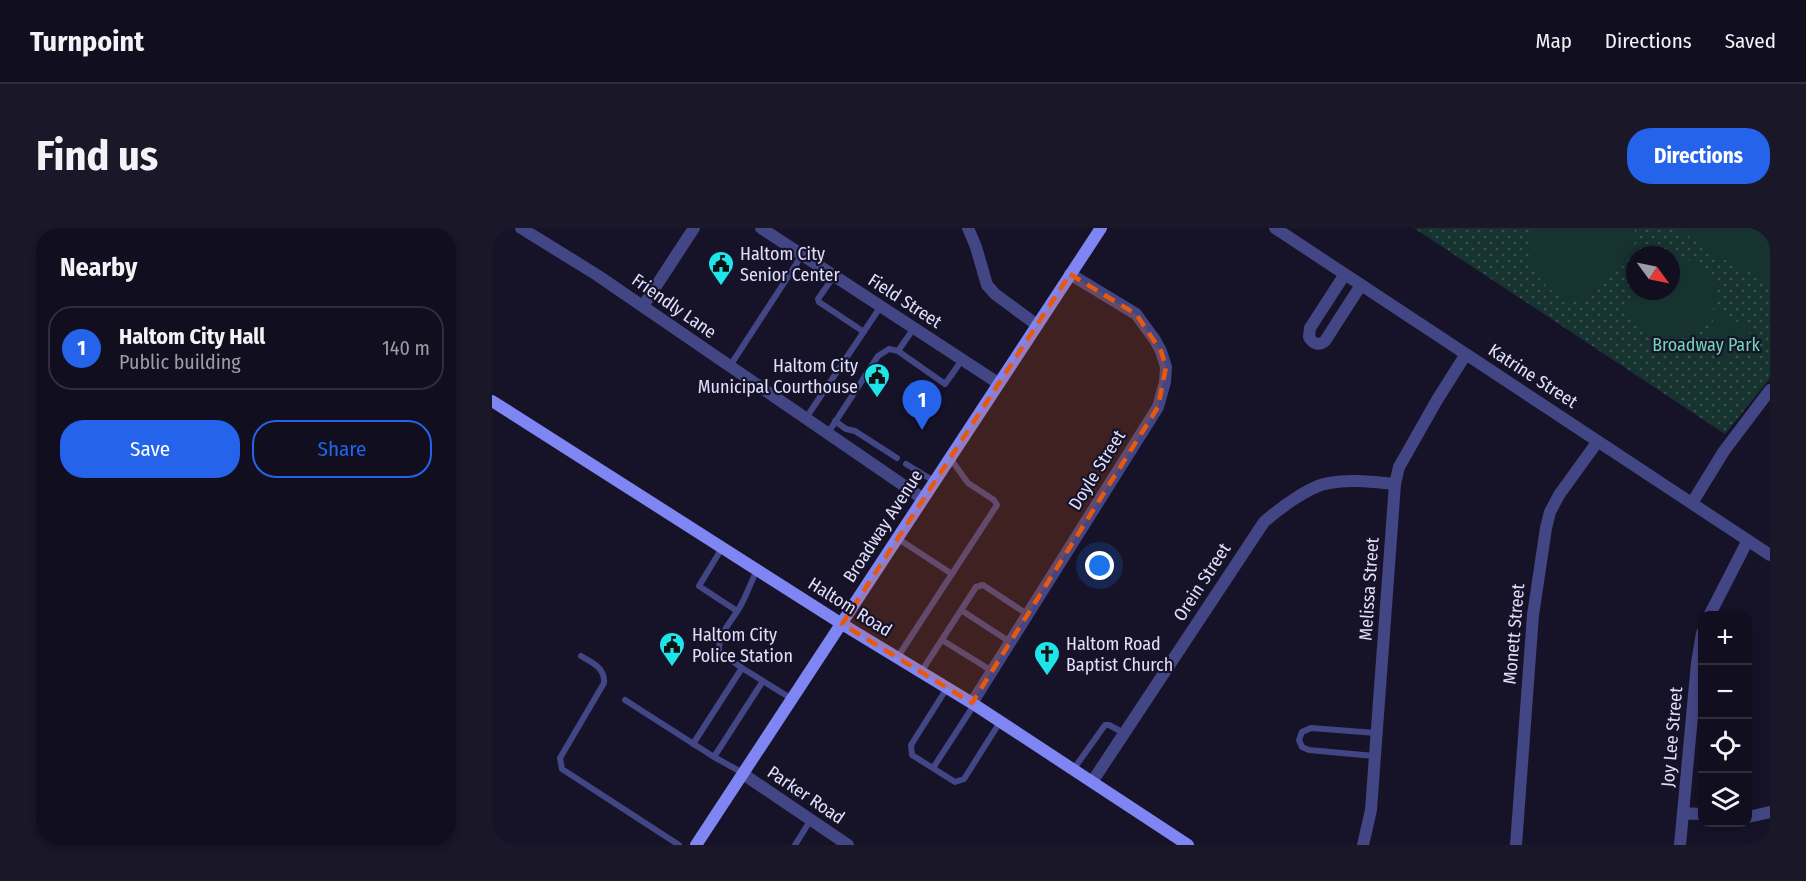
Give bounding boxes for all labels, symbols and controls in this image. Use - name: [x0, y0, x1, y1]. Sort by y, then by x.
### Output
- text: Turnpoint: [30, 25, 144, 58]
- text: Map: [1535, 28, 1572, 54]
- text: Directions: [1605, 28, 1692, 54]
- text: Saved: [1725, 28, 1776, 54]
- button: Directions: [1627, 128, 1770, 184]
- text: Find us: [36, 131, 158, 181]
- place label: Haltom City Senior Center: [740, 243, 840, 286]
- north arrow: [1626, 246, 1680, 300]
- public building icon: Haltom City Senior Center: [706, 249, 736, 287]
- text: Nearby: [60, 252, 137, 283]
- street label: Friendly Lane: [628, 269, 721, 343]
- street label: Field Street: [864, 269, 946, 333]
- text: Haltom City Hall: [119, 323, 265, 350]
- park label: Broadway Park: [1652, 334, 1760, 356]
- text: 1: [77, 336, 86, 360]
- text: 140 m: [382, 336, 430, 360]
- street label: Katrine Street: [1484, 339, 1582, 413]
- text: Public building: [119, 350, 241, 374]
- place label: Haltom City Municipal Courthouse: [698, 355, 858, 398]
- public building icon: Haltom City Municipal Courthouse: [862, 361, 892, 399]
- pin: 1: [902, 380, 942, 430]
- button: Save: [60, 420, 240, 478]
- button: Share: [252, 420, 432, 478]
- street label: Doyle Street: [1064, 426, 1130, 514]
- street label: Broadway Avenue: [838, 465, 928, 586]
- street label: Melissa Street: [1354, 537, 1384, 641]
- street label: Orein Street: [1169, 539, 1235, 625]
- your location: [1085, 551, 1114, 580]
- street label: Haltom Road: [804, 573, 896, 641]
- street label: Monett Street: [1499, 583, 1529, 685]
- map controls: [1698, 611, 1752, 827]
- button: +: [1698, 611, 1752, 665]
- place label: Haltom City Police Station: [692, 624, 793, 667]
- public building icon: Haltom City Police Station: [657, 630, 687, 668]
- place label: Haltom Road Baptist Church: [1066, 633, 1173, 676]
- church icon: Haltom Road Baptist Church: [1032, 639, 1062, 677]
- button: −: [1698, 665, 1752, 719]
- street label: Joy Lee Street: [1657, 686, 1687, 788]
- button: locate: [1698, 719, 1752, 773]
- street label: Parker Road: [763, 761, 849, 829]
- button: layers: [1698, 773, 1752, 827]

